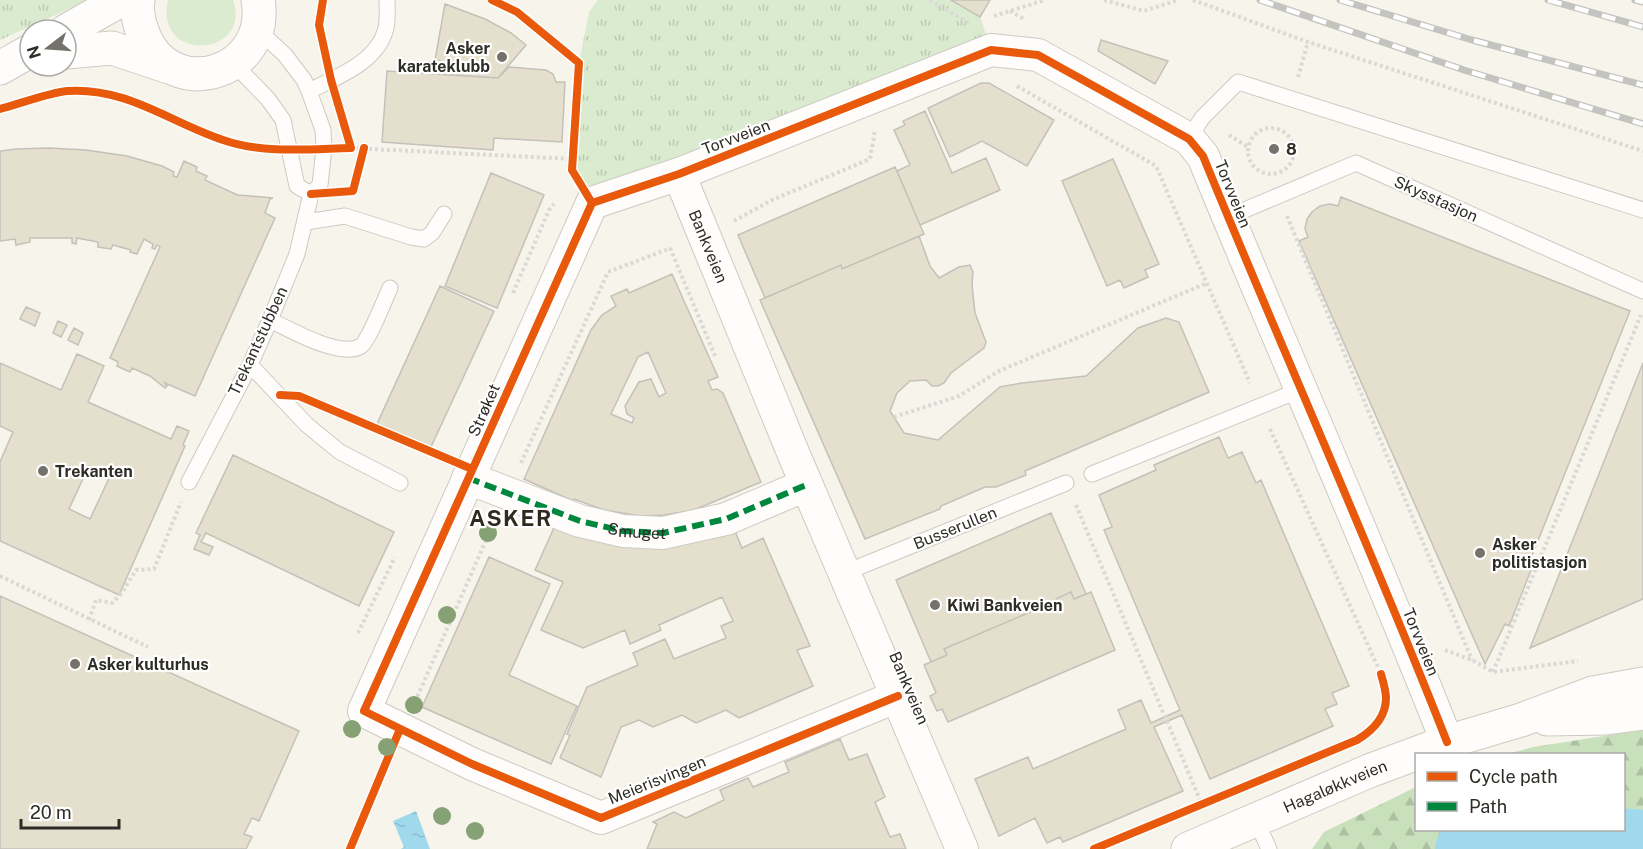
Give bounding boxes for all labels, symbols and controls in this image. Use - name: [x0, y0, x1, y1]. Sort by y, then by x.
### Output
- north arrow: [18, 18, 78, 78]
- place label: Asker karateklubb: [398, 39, 490, 76]
- text: N: [23, 43, 45, 61]
- marker: Asker karateklubb: [495, 50, 509, 64]
- street label: Torvveien: [699, 115, 773, 159]
- place label: 8: [1286, 140, 1297, 159]
- marker: 8: [1267, 142, 1281, 156]
- street label: Torvveien: [1211, 157, 1255, 231]
- street label: Skysstasjon: [1391, 172, 1481, 226]
- street label: Bankveien: [685, 207, 732, 286]
- street label: Trekantstubben: [225, 284, 291, 398]
- street label: Strøket: [464, 381, 504, 439]
- place label: Trekanten: [55, 462, 133, 481]
- marker: Trekanten: [36, 464, 50, 478]
- street label: Busserullen: [911, 503, 999, 553]
- district label: ASKER: [469, 505, 553, 531]
- street label: Smuget: [606, 518, 667, 543]
- place label: Asker politistasjon: [1492, 535, 1587, 572]
- marker: Asker politistasjon: [1473, 546, 1487, 560]
- place label: Kiwi Bankveien: [947, 596, 1063, 615]
- marker: Kiwi Bankveien: [928, 598, 942, 612]
- street label: Torvveien: [1399, 605, 1443, 679]
- street label: Bankveien: [885, 649, 933, 727]
- place label: Asker kulturhus: [87, 655, 209, 674]
- marker: Asker kulturhus: [68, 657, 82, 671]
- street label: Meierisvingen: [605, 752, 709, 808]
- legend: [1415, 753, 1625, 831]
- street label: Hagaløkkveien: [1280, 756, 1390, 816]
- text: Cycle path: [1469, 766, 1558, 787]
- scale bar: [21, 792, 118, 830]
- text: Path: [1469, 796, 1507, 817]
- text: 20 m: [30, 802, 72, 823]

